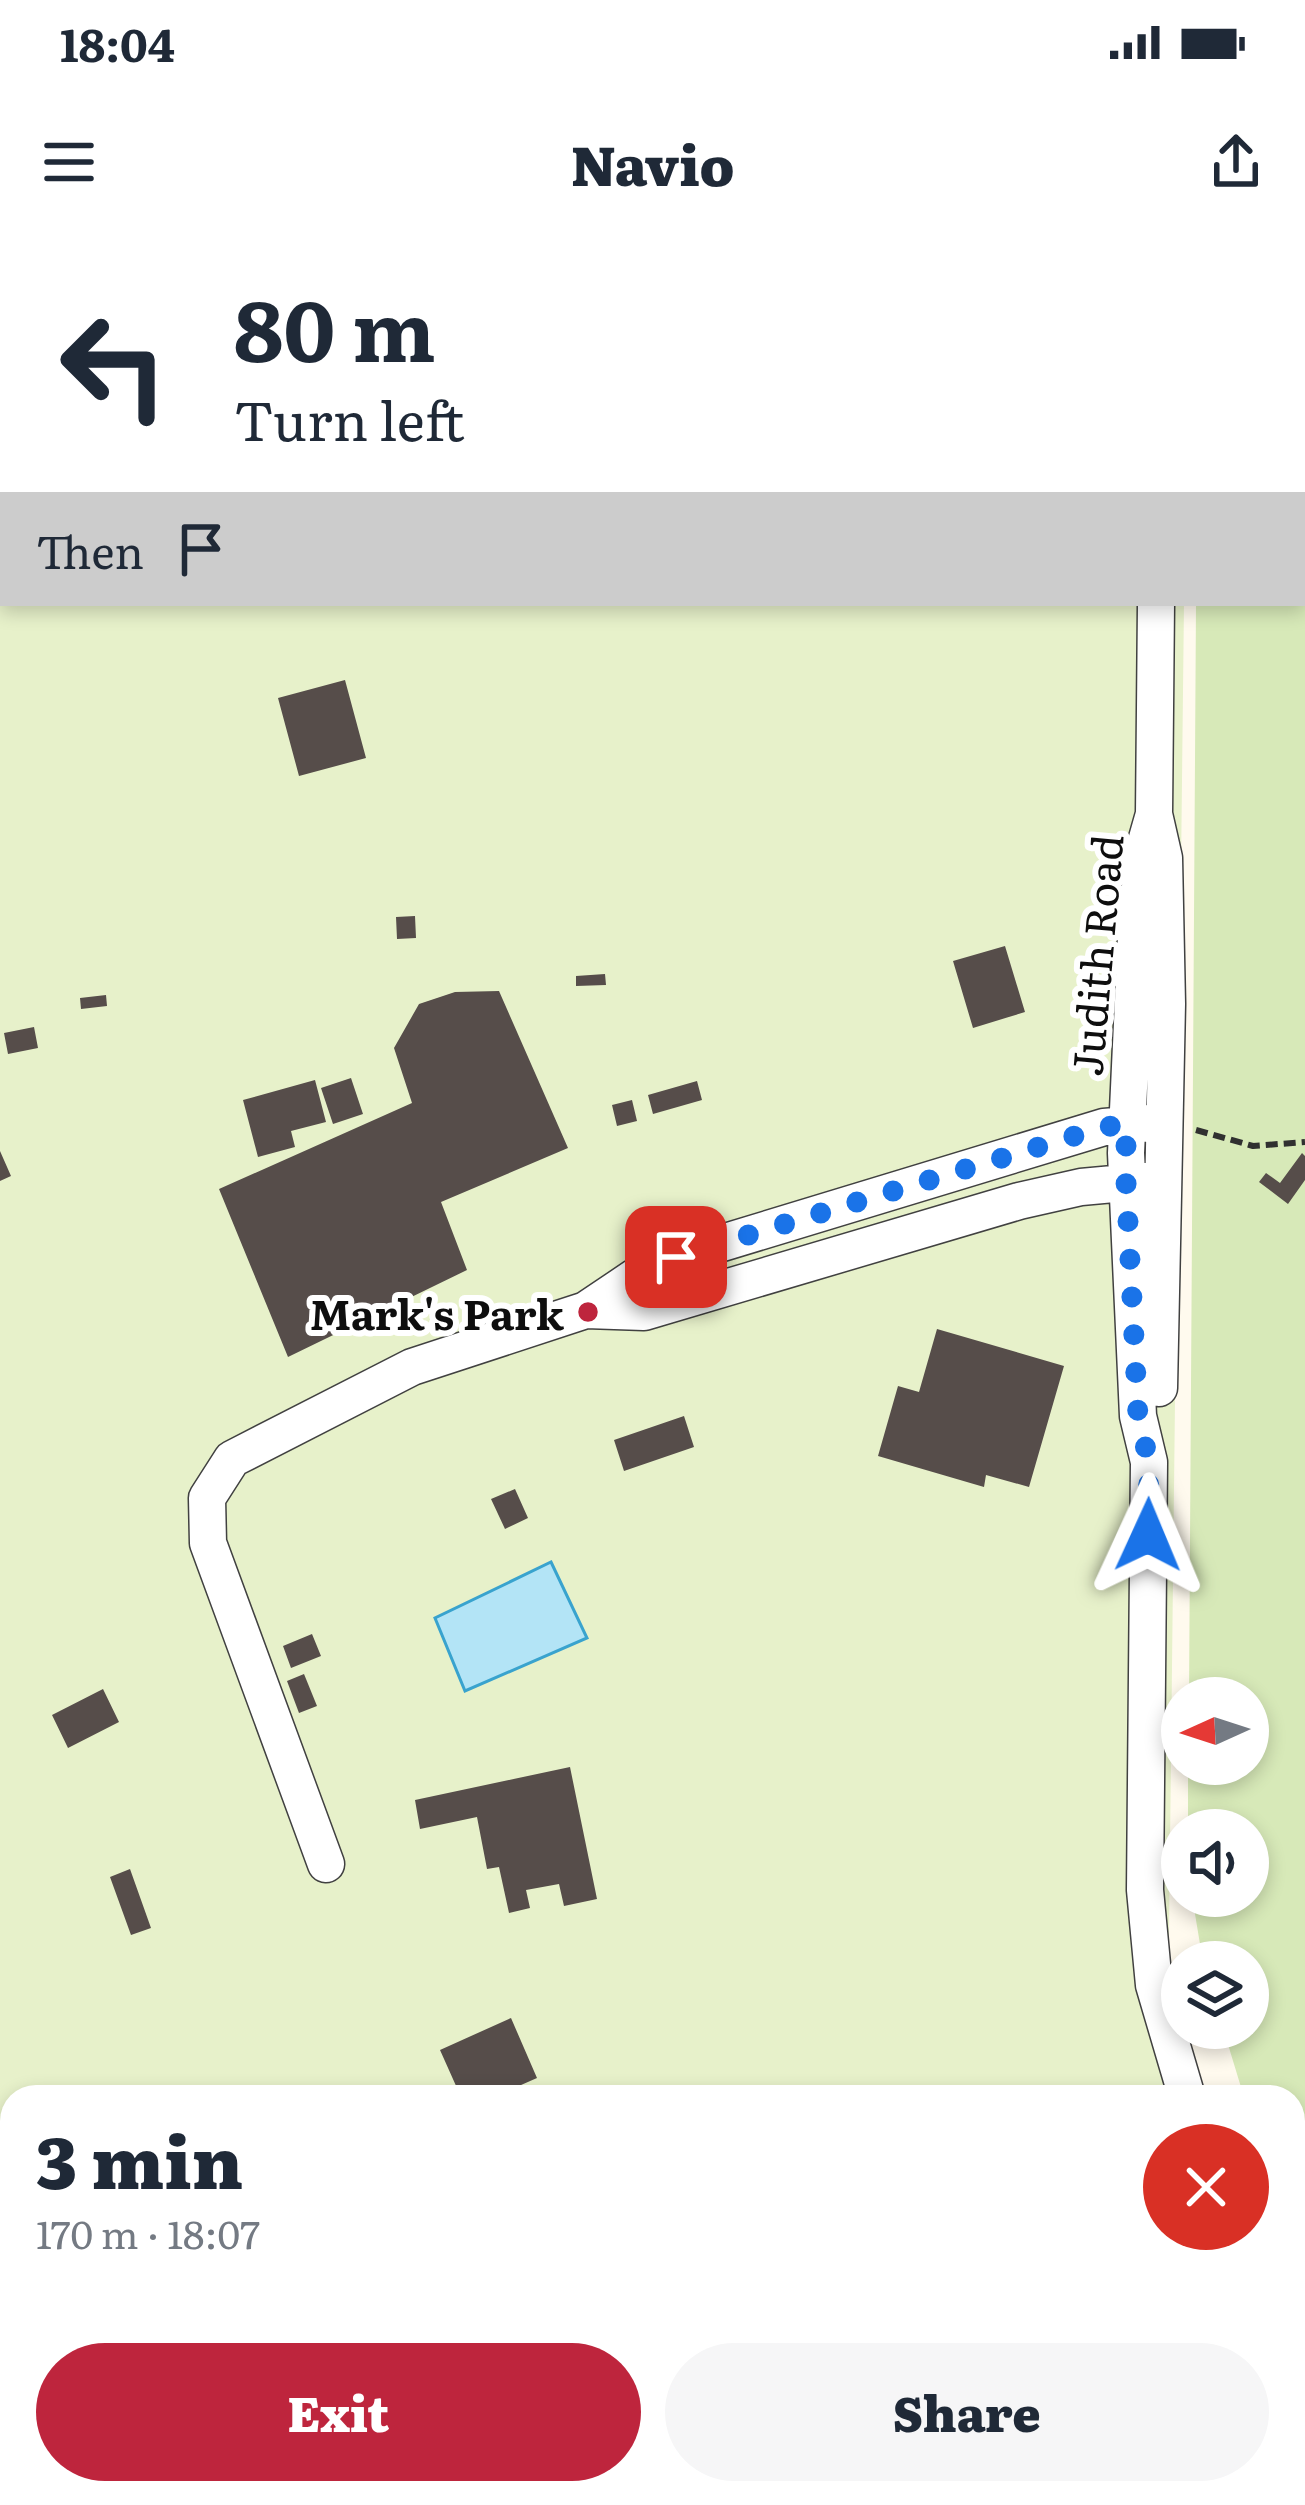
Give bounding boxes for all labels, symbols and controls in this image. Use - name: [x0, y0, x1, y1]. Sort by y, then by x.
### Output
- text: 18:04: [60, 9, 175, 76]
- text: Navio: [571, 122, 734, 203]
- icon: menu: [36, 129, 102, 195]
- icon: share: [1203, 129, 1269, 195]
- text: 80 m: [234, 263, 436, 388]
- icon: left: [36, 288, 192, 444]
- text: Turn left: [234, 377, 465, 458]
- text: Then: [36, 516, 144, 583]
- icon: arrive: [168, 516, 234, 582]
- street label: Judith Road: [1054, 832, 1136, 1078]
- pin: [625, 1206, 727, 1308]
- icon: arrive: [643, 1224, 709, 1290]
- place label: Mark's Park: [310, 1281, 565, 1343]
- marker: Mark's Park: [575, 1299, 601, 1325]
- position arrow: [1085, 1472, 1211, 1598]
- north arrow: [1161, 1677, 1269, 1785]
- map controls: [1161, 1677, 1269, 2049]
- button: sound: [1161, 1809, 1269, 1917]
- button: layers: [1161, 1941, 1269, 2049]
- text: 3 min: [36, 2104, 243, 2211]
- button: close: [1143, 2124, 1269, 2250]
- text: 170 m · 18:07: [36, 2203, 260, 2261]
- button: Exit: [36, 2343, 641, 2481]
- button: Share: [665, 2343, 1269, 2481]

